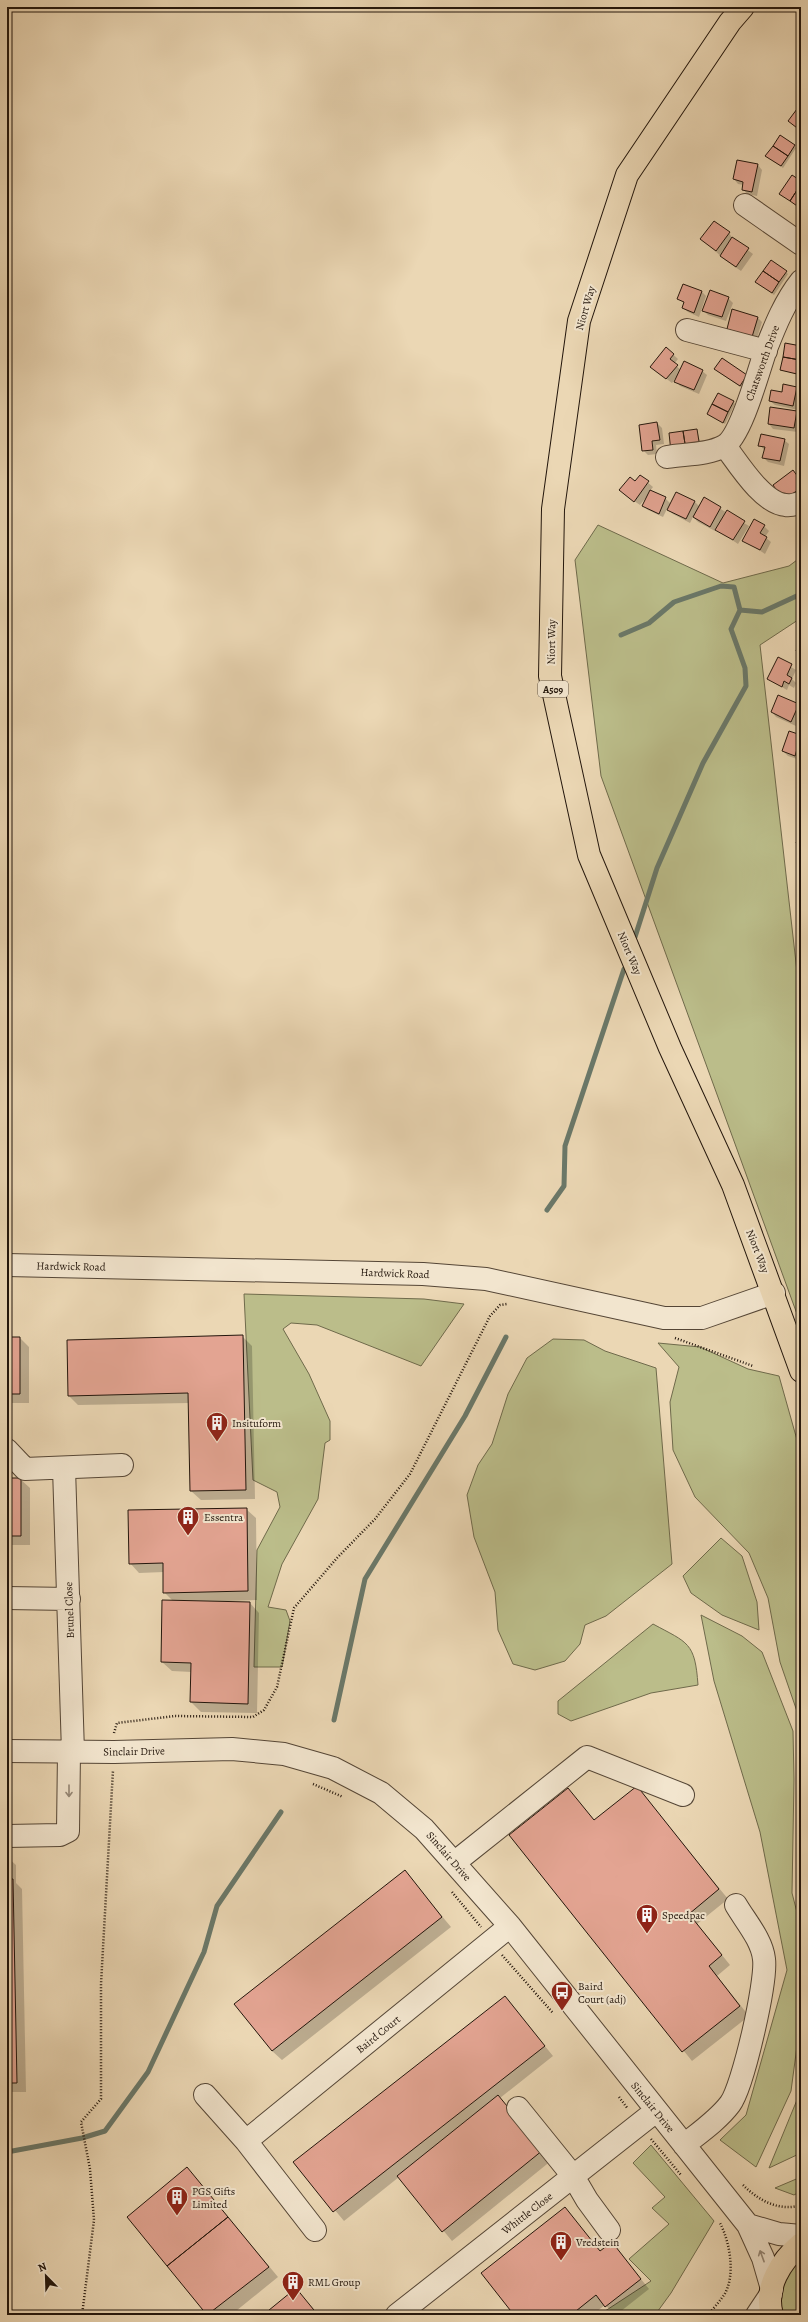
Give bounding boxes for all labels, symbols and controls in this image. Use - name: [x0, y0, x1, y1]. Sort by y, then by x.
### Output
- street label: Niort Way: [572, 284, 599, 332]
- street label: Chatsworth Drive: [742, 323, 783, 403]
- street label: Niort Way: [544, 619, 559, 665]
- road number: A509: [538, 681, 568, 697]
- street label: Niort Way: [614, 929, 645, 977]
- street label: Niort Way: [742, 1227, 773, 1275]
- street label: Hardwick Road: [36, 1258, 106, 1275]
- street label: Hardwick Road: [360, 1265, 430, 1282]
- building icon: Insituform: [204, 1410, 230, 1443]
- place label: Insituform: [232, 1416, 281, 1431]
- building icon: Essentra: [175, 1504, 201, 1537]
- place label: Essentra: [204, 1510, 244, 1525]
- street label: Brunel Close: [61, 1581, 78, 1639]
- street label: Sinclair Drive: [103, 1743, 165, 1760]
- one-way arrow: [65, 1784, 73, 1797]
- street label: Sinclair Drive: [423, 1828, 475, 1885]
- building icon: Speedpac: [634, 1902, 660, 1935]
- place label: Speedpac: [662, 1908, 705, 1923]
- bus stop icon: Baird Court (adj): [549, 1979, 575, 2012]
- place label: Baird Court (adj): [578, 1979, 626, 2007]
- street label: Baird Court: [353, 2012, 404, 2057]
- street label: Sinclair Drive: [627, 2079, 678, 2136]
- building icon: PGS Gifts Limited: [164, 2184, 190, 2217]
- place label: PGS Gifts Limited: [192, 2184, 235, 2212]
- street label: Whittle Close: [498, 2189, 556, 2239]
- building icon: Vredstein: [548, 2229, 574, 2262]
- place label: Vredstein: [575, 2235, 619, 2250]
- one-way arrow: [758, 2250, 765, 2263]
- north arrow: [26, 2256, 66, 2296]
- text: N: [36, 2259, 49, 2276]
- building icon: RML Group: [280, 2269, 306, 2302]
- place label: RML Group: [308, 2275, 360, 2290]

